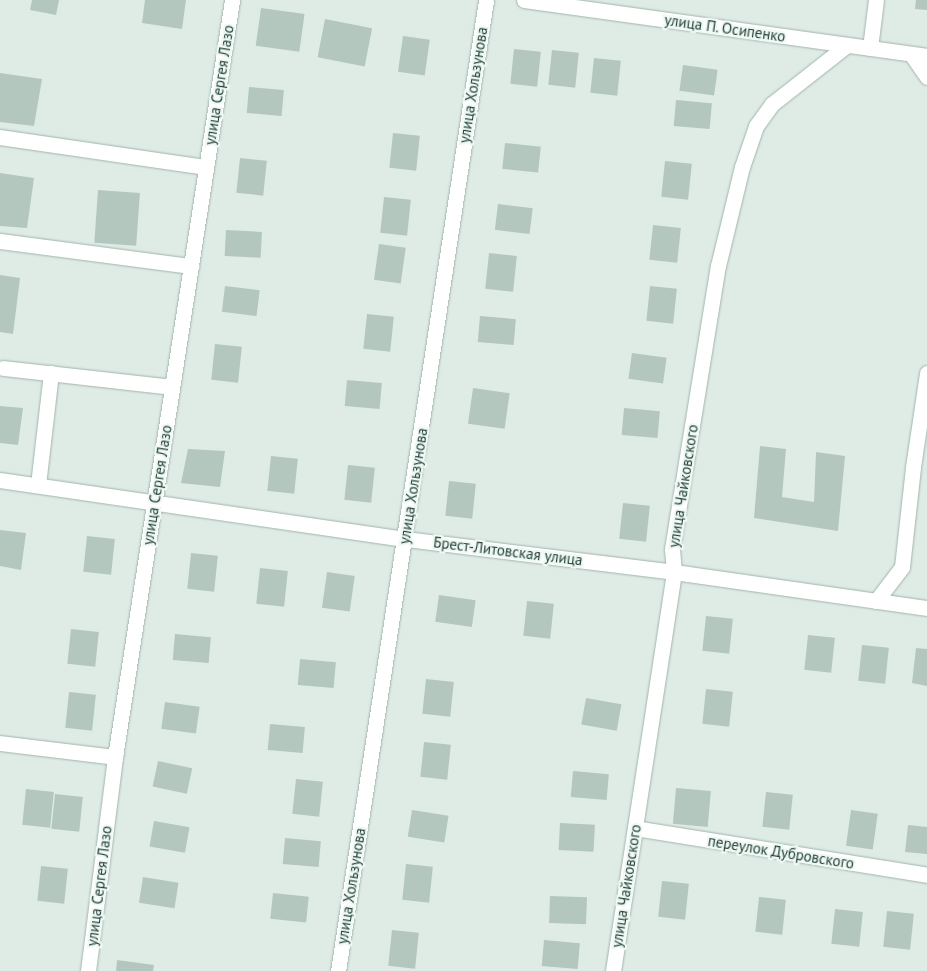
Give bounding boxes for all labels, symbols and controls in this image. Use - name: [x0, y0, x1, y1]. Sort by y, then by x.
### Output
- street label: улица П. Осипенко: [663, 11, 787, 45]
- street label: улица Сергея Лазо: [201, 24, 237, 146]
- street label: улица Хользунова: [455, 25, 491, 145]
- street label: улица Чайковского: [664, 423, 702, 549]
- street label: улица Сергея Лазо: [139, 424, 175, 546]
- street label: улица Хользунова: [395, 426, 431, 546]
- street label: Брест-Литовская улица: [432, 533, 584, 569]
- street label: улица Чайковского: [607, 823, 645, 949]
- street label: улица Сергея Лазо: [83, 825, 115, 947]
- street label: улица Хользунова: [333, 826, 369, 946]
- street label: переулок Дубровского: [706, 832, 856, 872]

